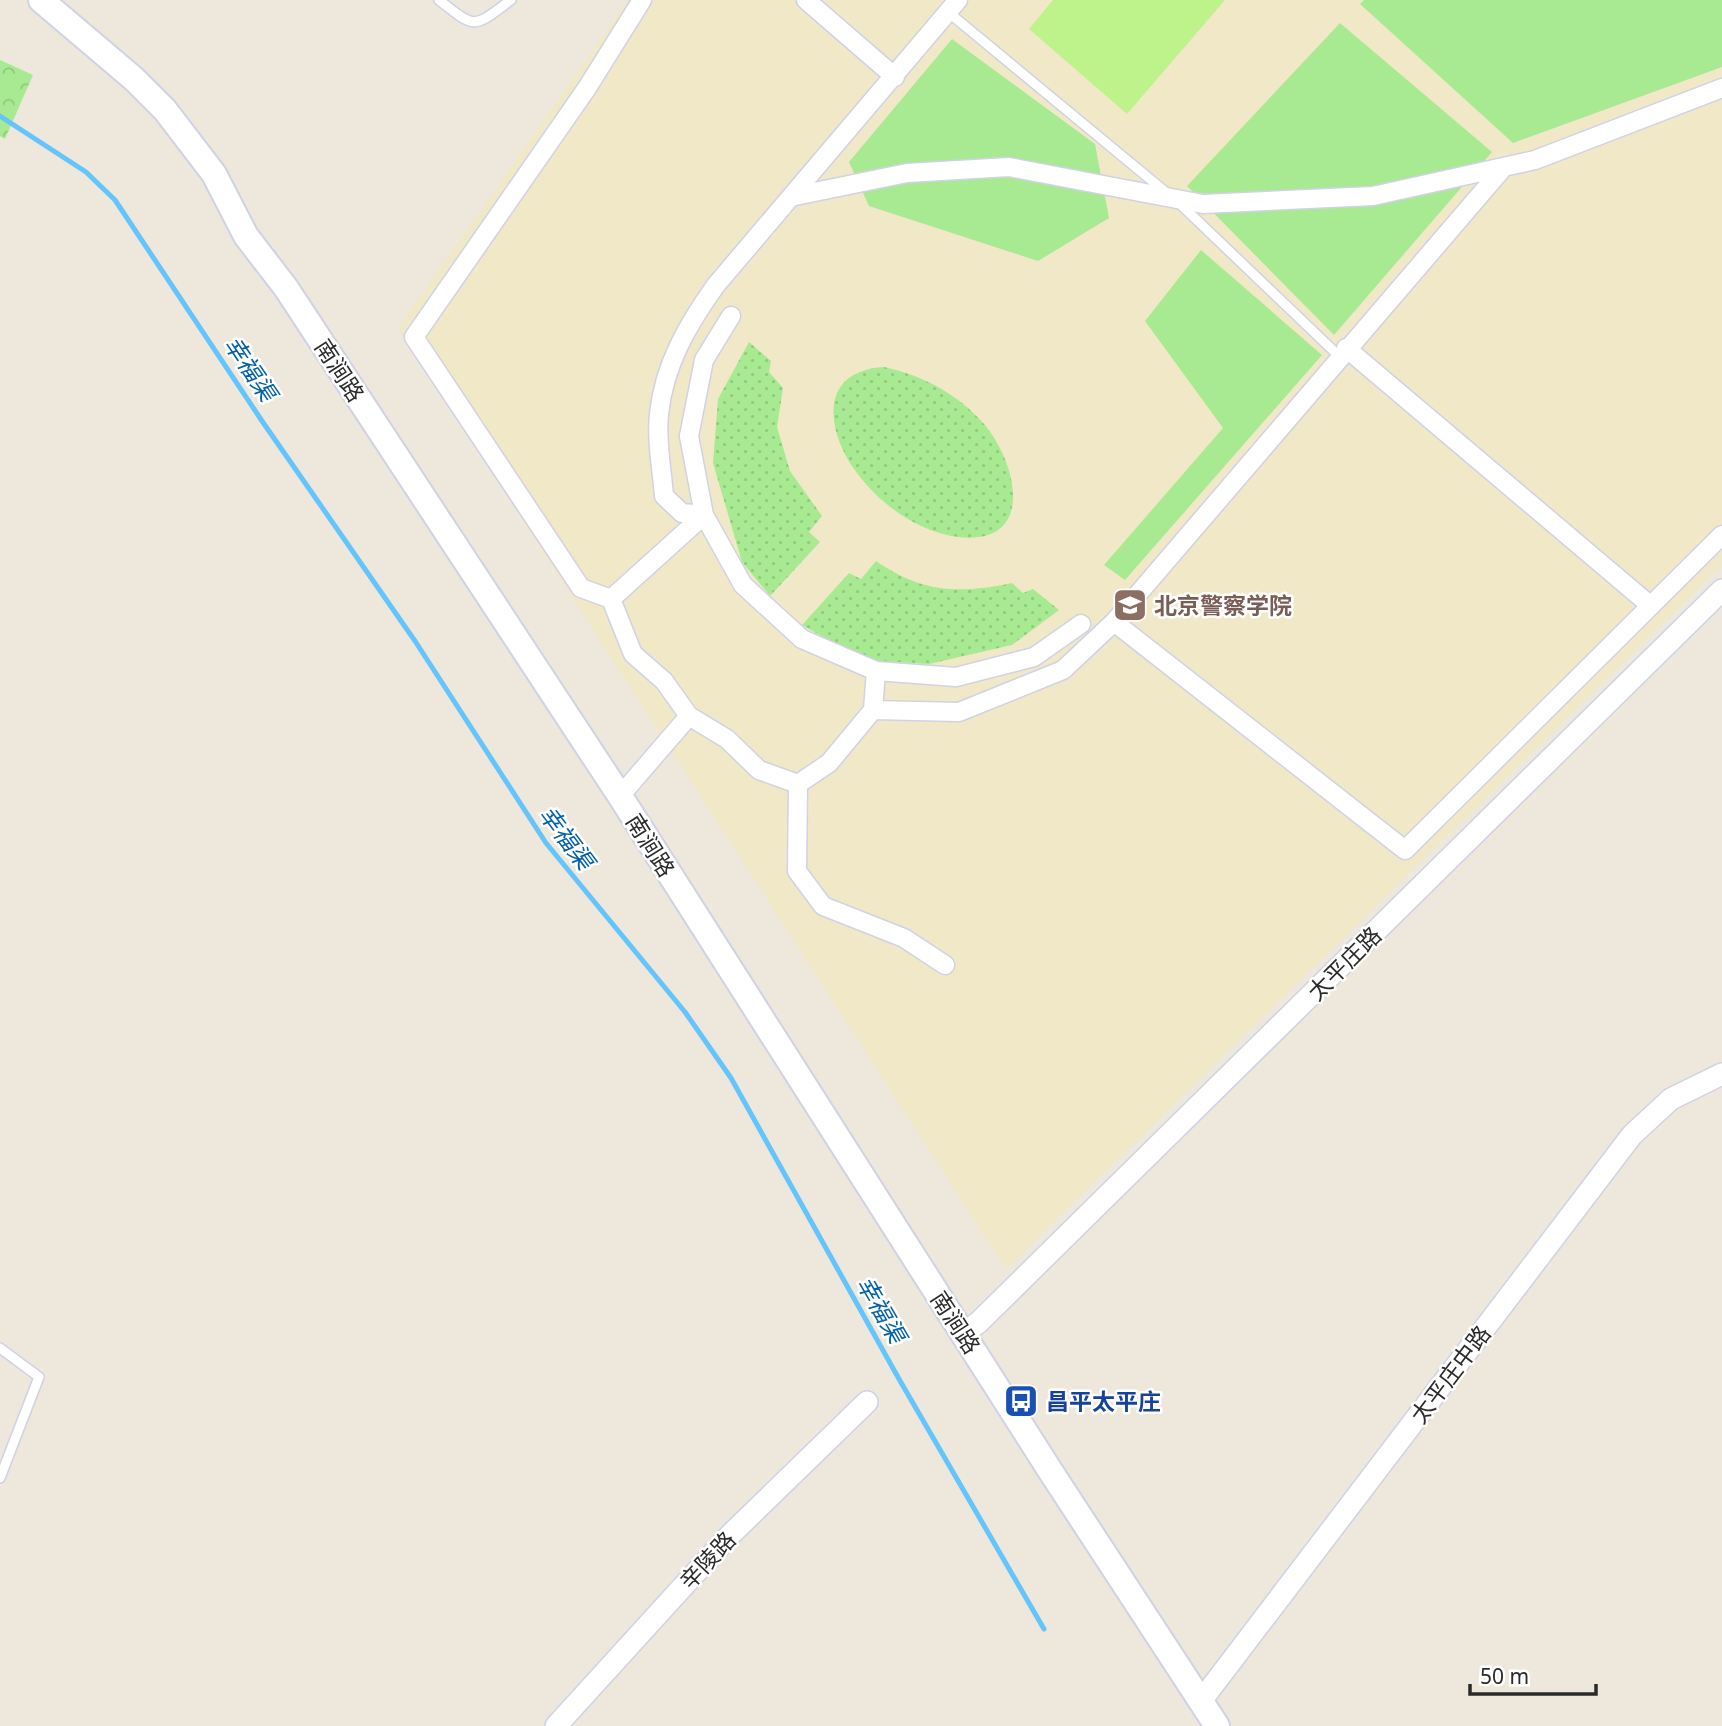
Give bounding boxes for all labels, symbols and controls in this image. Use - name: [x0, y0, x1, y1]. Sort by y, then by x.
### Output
- water label: 幸福渠: [217, 329, 286, 410]
- street label: 南涧路: [308, 332, 372, 408]
- school or university icon: 北京警察学院: [1111, 586, 1149, 624]
- place label: 北京警察学院: [1154, 589, 1292, 621]
- water label: 幸福渠: [532, 798, 604, 878]
- street label: 南涧路: [619, 807, 683, 883]
- street label: 太平庄路: [1300, 919, 1388, 1007]
- water label: 幸福渠: [850, 1270, 916, 1351]
- street label: 南涧路: [924, 1284, 988, 1360]
- street label: 太平庄中路: [1403, 1318, 1497, 1430]
- bus stop icon: 昌平太平庄: [1002, 1382, 1040, 1420]
- place label: 昌平太平庄: [1046, 1385, 1161, 1417]
- street label: 辛陵路: [672, 1524, 742, 1596]
- scale bar: [1470, 1652, 1596, 1696]
- text: 50 m: [1480, 1662, 1529, 1690]

